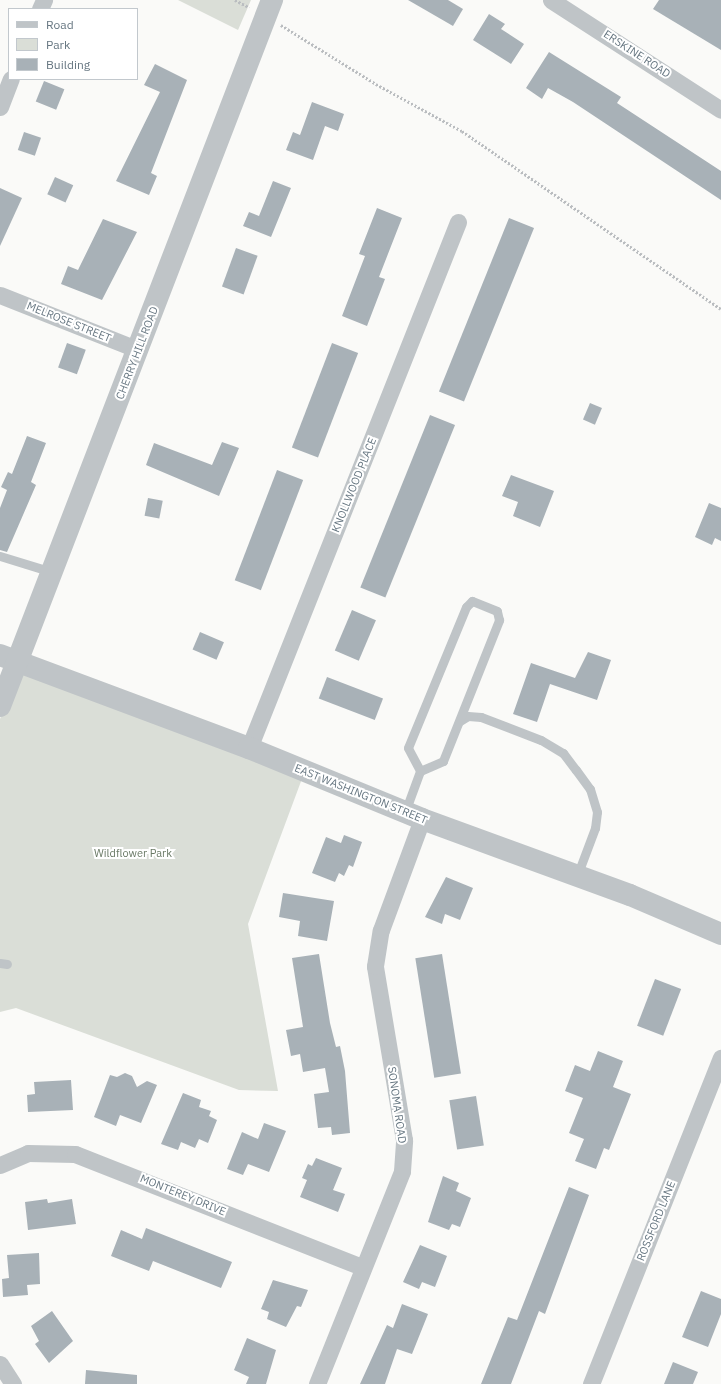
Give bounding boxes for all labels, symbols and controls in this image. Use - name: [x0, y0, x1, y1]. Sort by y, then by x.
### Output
- legend: [8, 8, 138, 80]
- text: Road: [46, 17, 74, 32]
- street label: ERSKINE ROAD: [601, 27, 673, 81]
- text: Park: [46, 37, 70, 52]
- text: Building: [46, 57, 90, 72]
- street label: MELROSE STREET: [25, 299, 113, 345]
- street label: CHERRY HILL ROAD: [113, 305, 161, 401]
- street label: KNOLLWOOD PLACE: [329, 436, 379, 534]
- street label: EAST WASHINGTON STREET: [293, 761, 429, 827]
- park label: Wildflower Park: [94, 846, 172, 860]
- street label: SONOMA ROAD: [385, 1066, 409, 1144]
- street label: MONTEREY DRIVE: [138, 1172, 228, 1218]
- street label: ROSSFORD LANE: [634, 1179, 678, 1263]

